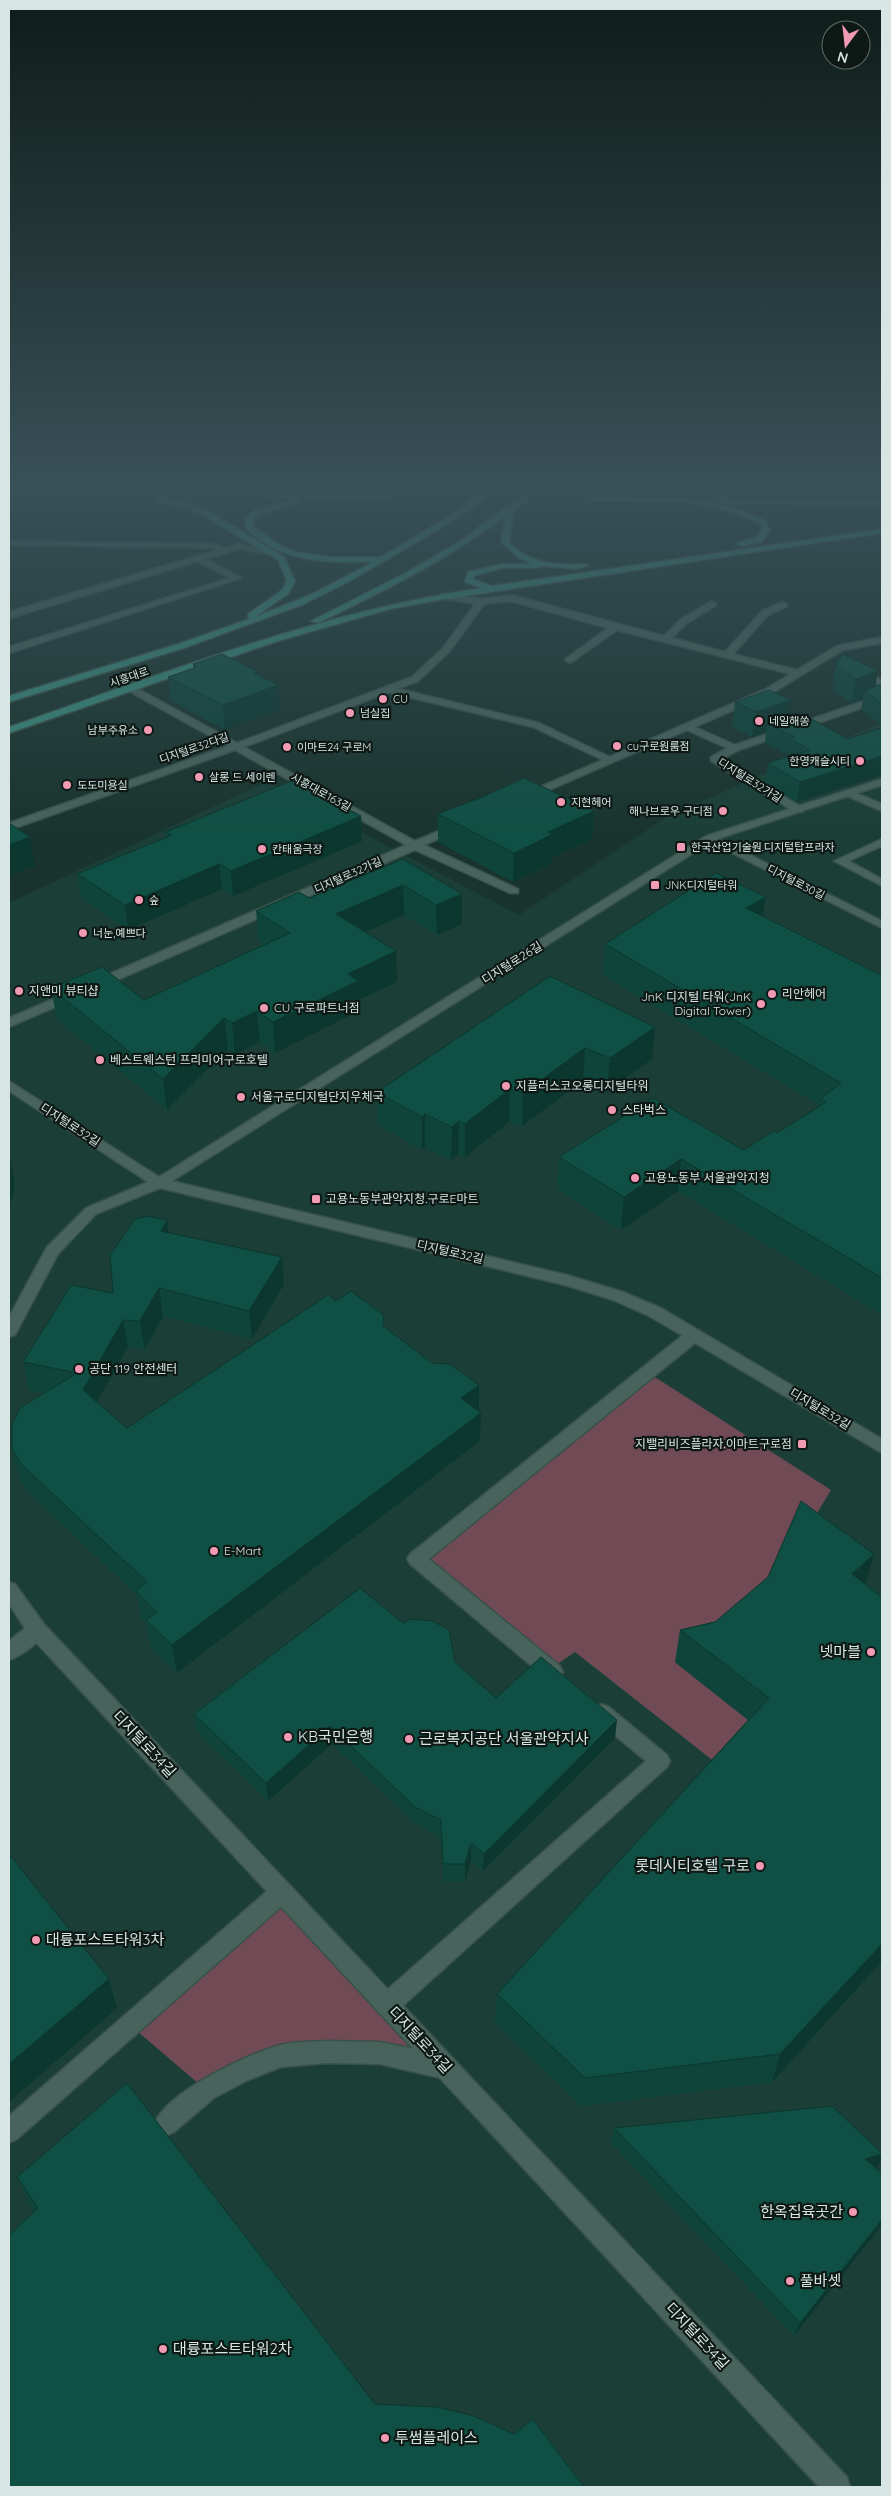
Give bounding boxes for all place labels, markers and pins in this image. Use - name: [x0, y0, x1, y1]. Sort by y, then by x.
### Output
- place label: CU: [393, 692, 408, 706]
- marker: CU: [377, 693, 389, 705]
- place label: 넘실집: [360, 706, 390, 720]
- marker: 넘실집: [344, 707, 356, 719]
- place label: 네일해쏭: [769, 714, 809, 728]
- marker: 네일해쏭: [753, 715, 765, 727]
- place label: 남부주유소: [87, 723, 138, 737]
- marker: 남부주유소: [142, 724, 154, 736]
- place label: cu구로원룸점: [627, 739, 690, 753]
- place label: 이마트24 구로M: [297, 740, 371, 754]
- marker: cu구로원룸점: [611, 740, 623, 752]
- marker: 이마트24 구로M: [281, 741, 293, 753]
- place label: 한영캐슬시티: [789, 754, 850, 768]
- marker: 한영캐슬시티: [854, 755, 866, 767]
- place label: 살롱 드 세이렌: [209, 770, 276, 784]
- marker: 살롱 드 세이렌: [193, 771, 205, 783]
- place label: 도도미용실: [77, 778, 128, 792]
- marker: 도도미용실: [61, 779, 73, 791]
- place label: 지현헤어: [571, 795, 611, 809]
- marker: 지현헤어: [555, 796, 567, 808]
- place label: 해나브로우 구디점: [629, 804, 713, 818]
- marker: 해나브로우 구디점: [717, 805, 729, 817]
- place label: 한국산업기술원.디지털탑프라자: [691, 840, 835, 854]
- marker: 한국산업기술원.디지털탑프라자: [675, 841, 687, 853]
- place label: 칸태움극장: [272, 842, 323, 856]
- marker: 칸태움극장: [256, 843, 268, 855]
- place label: JNK디지털타워: [665, 878, 737, 892]
- marker: JNK디지털타워: [649, 879, 661, 891]
- place label: 숲: [149, 893, 159, 907]
- marker: 숲: [133, 894, 145, 906]
- place label: 너눈,예쁘다: [93, 926, 146, 940]
- marker: 너눈,예쁘다: [77, 927, 89, 939]
- place label: 지앤미 뷰티샵: [29, 983, 99, 998]
- marker: 지앤미 뷰티샵: [13, 985, 25, 997]
- place label: 리안헤어: [782, 986, 826, 1001]
- marker: 리안헤어: [766, 988, 778, 1000]
- place label: JnK 디지털 타워(JnK Digital Tower): [641, 989, 751, 1018]
- marker: JnK 디지털 타워(JnK Digital Tower): [755, 998, 767, 1010]
- place label: CU 구로파트너점: [274, 1000, 360, 1015]
- marker: CU 구로파트너점: [258, 1002, 270, 1014]
- place label: 베스트웨스턴 프리미어구로호텔: [110, 1052, 268, 1067]
- marker: 베스트웨스턴 프리미어구로호텔: [94, 1054, 106, 1066]
- place label: 지플러스코오롱디지털타워: [516, 1078, 648, 1093]
- marker: 지플러스코오롱디지털타워: [500, 1080, 512, 1092]
- place label: 서울구로디지털단지우체국: [251, 1089, 383, 1104]
- marker: 서울구로디지털단지우체국: [235, 1091, 247, 1103]
- place label: 스타벅스: [622, 1102, 666, 1117]
- marker: 스타벅스: [606, 1104, 618, 1116]
- place label: 고용노동부 서울관악지청: [645, 1170, 770, 1185]
- marker: 고용노동부 서울관악지청: [629, 1172, 641, 1184]
- place label: 고용노동부관악지청.구로E마트: [326, 1191, 479, 1206]
- marker: 고용노동부관악지청.구로E마트: [310, 1193, 322, 1205]
- place label: 공단 119 안전센터: [89, 1361, 177, 1376]
- marker: 공단 119 안전센터: [73, 1363, 85, 1375]
- place label: 지밸리비즈플라자.이마트구로점: [635, 1436, 792, 1451]
- marker: 지밸리비즈플라자.이마트구로점: [796, 1438, 808, 1450]
- place label: E-Mart: [224, 1543, 261, 1558]
- marker: E-Mart: [208, 1545, 220, 1557]
- place label: 넷마블: [820, 1642, 861, 1661]
- marker: 넷마블: [865, 1646, 877, 1658]
- place label: KB국민은행: [298, 1727, 373, 1746]
- place label: 근로복지공단 서울관악지사: [419, 1729, 589, 1748]
- marker: KB국민은행: [282, 1731, 294, 1743]
- marker: 근로복지공단 서울관악지사: [403, 1733, 415, 1745]
- place label: 롯데시티호텔 구로: [636, 1856, 750, 1875]
- marker: 롯데시티호텔 구로: [754, 1860, 766, 1872]
- place label: 대륭포스트타워3차: [46, 1930, 164, 1949]
- marker: 대륭포스트타워3차: [30, 1934, 42, 1946]
- place label: 한옥집육곳간: [760, 2202, 843, 2221]
- marker: 한옥집육곳간: [847, 2206, 859, 2218]
- place label: 풀바셋: [800, 2271, 842, 2290]
- marker: 풀바셋: [784, 2275, 796, 2287]
- place label: 대륭포스트타워2차: [173, 2339, 292, 2358]
- marker: 대륭포스트타워2차: [157, 2343, 169, 2355]
- place label: 투썸플레이스: [395, 2428, 478, 2447]
- marker: 투썸플레이스: [379, 2432, 391, 2444]

